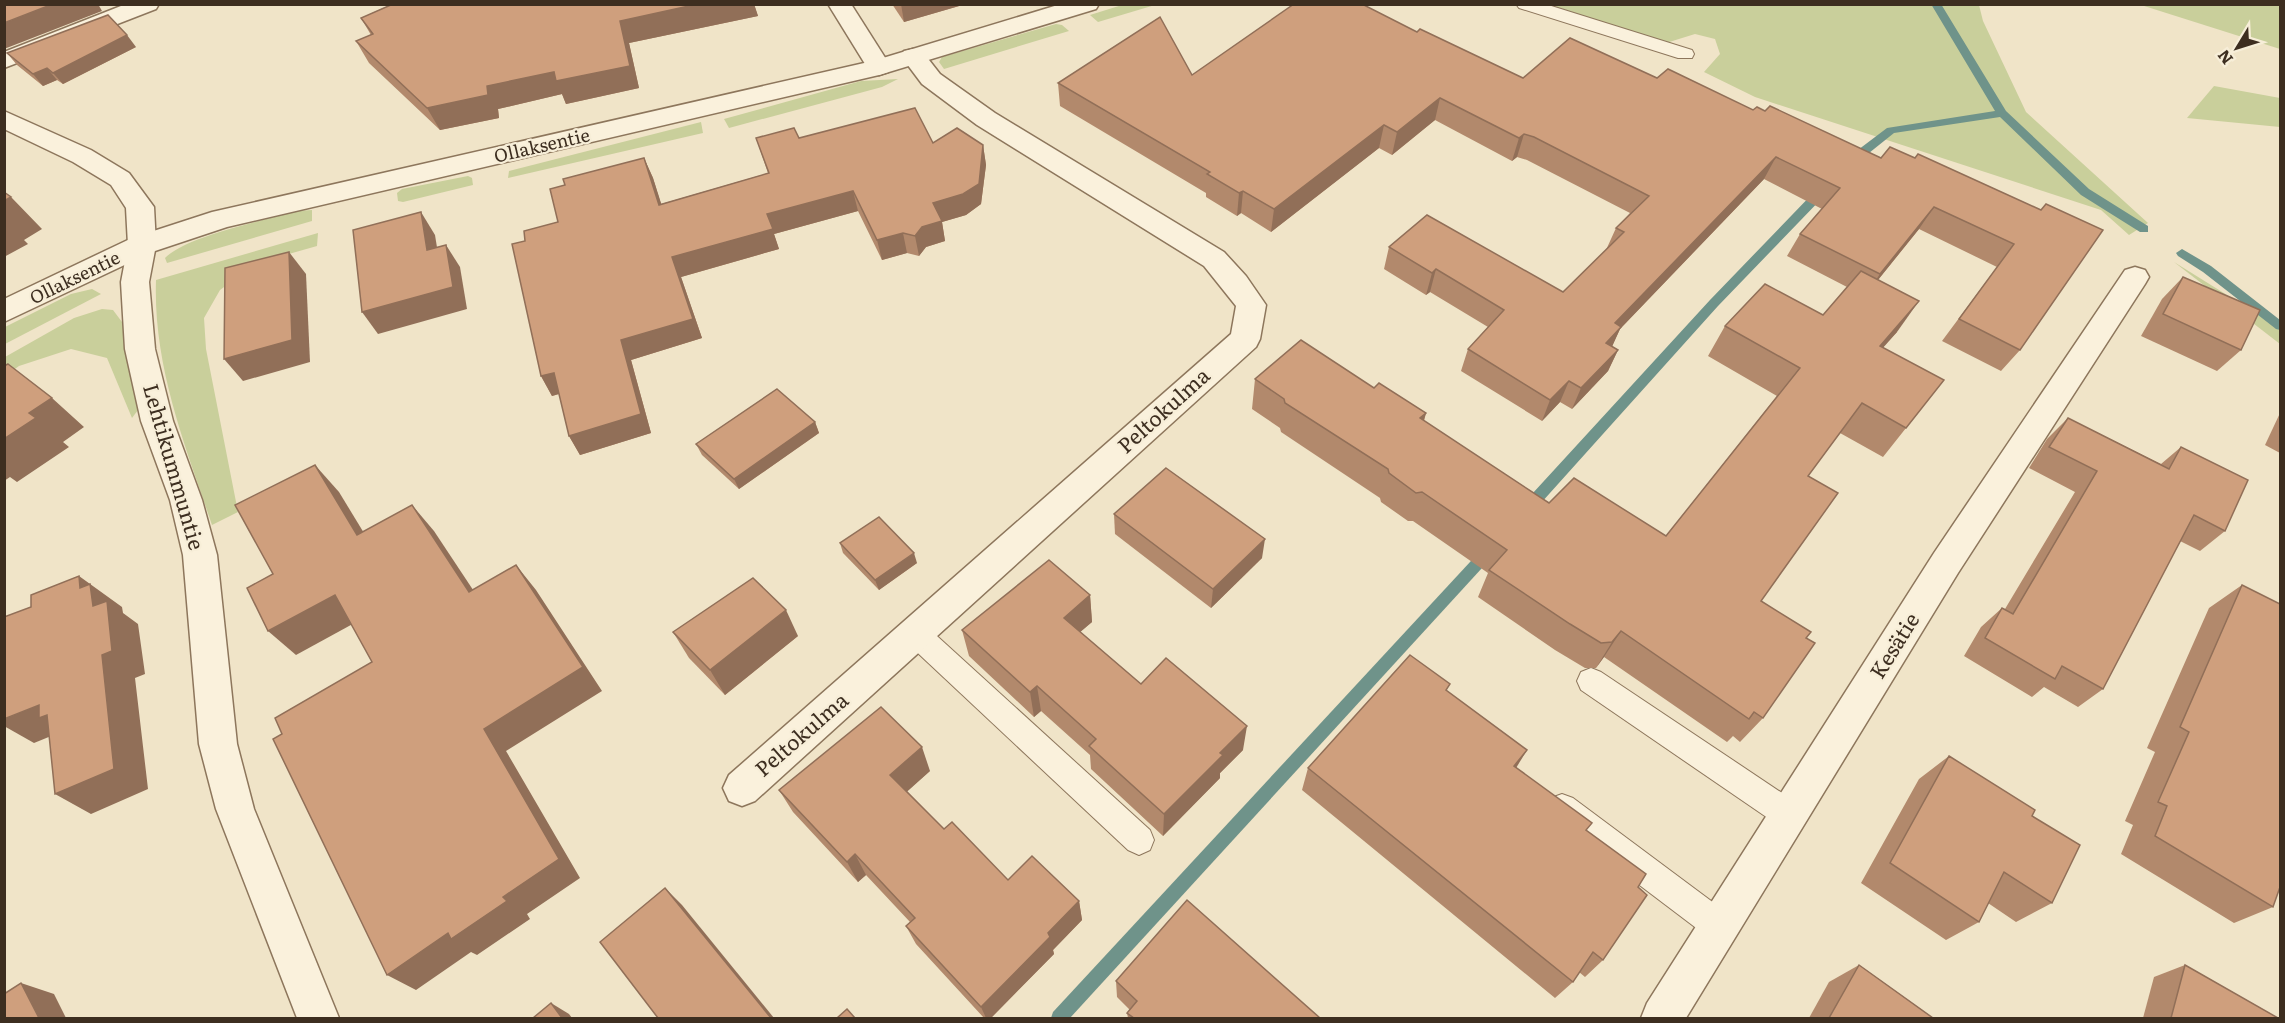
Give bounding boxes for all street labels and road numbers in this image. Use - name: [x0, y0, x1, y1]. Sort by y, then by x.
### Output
- street label: Ollaksentie: [491, 120, 592, 169]
- street label: Ollaksentie: [25, 243, 124, 310]
- street label: Peltokulma: [1109, 359, 1216, 459]
- street label: Lehtikummuntie: [137, 380, 214, 553]
- street label: Kesätie: [1861, 606, 1925, 684]
- street label: Peltokulma: [747, 683, 854, 783]

